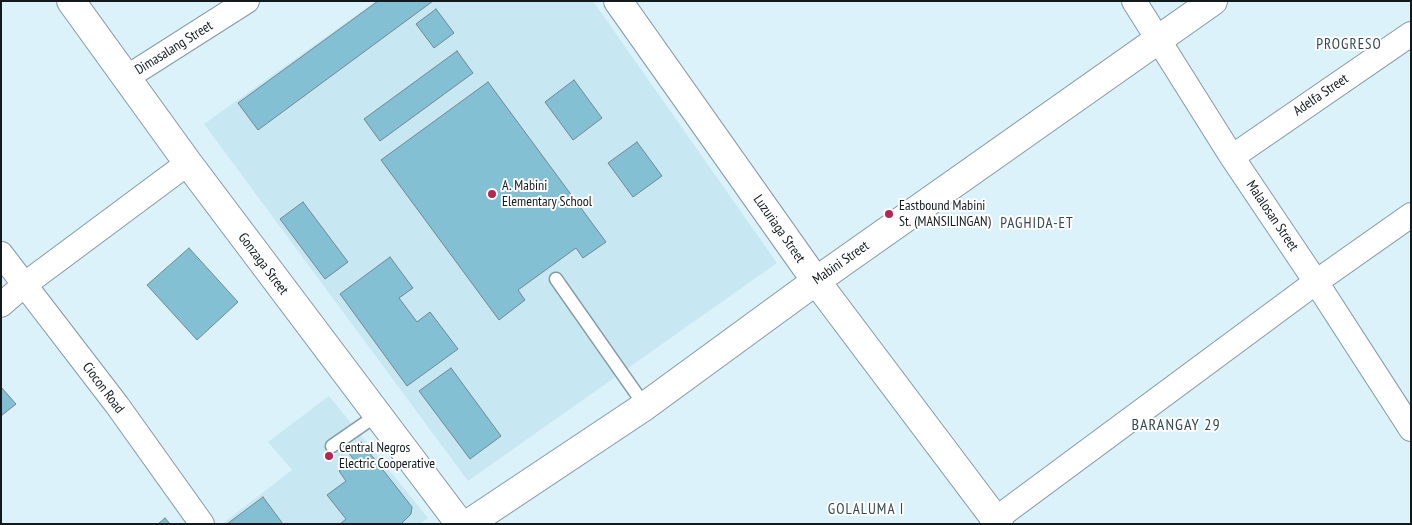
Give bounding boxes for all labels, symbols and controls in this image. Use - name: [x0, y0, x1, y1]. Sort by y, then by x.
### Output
- street label: Dimasalang Street: [132, 17, 216, 79]
- district label: PROGRESO: [1315, 36, 1383, 54]
- street label: Adelfa Street: [1290, 70, 1352, 120]
- place label: A. Mabini Elementary School: [502, 178, 592, 210]
- street label: Malalosan Street: [1242, 178, 1302, 254]
- marker: A. Mabini Elementary School: [486, 188, 498, 200]
- street label: Luzuriaga Street: [749, 192, 809, 266]
- place label: Eastbound Mabini St. (MANSILINGAN): [899, 198, 991, 230]
- marker: Eastbound Mabini St. (MANSILINGAN): [883, 208, 895, 220]
- district label: PAGHIDA-ET: [999, 215, 1075, 233]
- street label: Gonzaga Street: [234, 230, 292, 298]
- street label: Mabini Street: [810, 238, 872, 288]
- street label: Ciocon Road: [78, 359, 128, 417]
- district label: BARANGAY 29: [1130, 415, 1222, 435]
- place label: Central Negros Electric Cooperative: [339, 440, 435, 472]
- marker: Central Negros Electric Cooperative: [323, 450, 335, 462]
- district label: GOLALUMA I: [827, 501, 905, 519]

